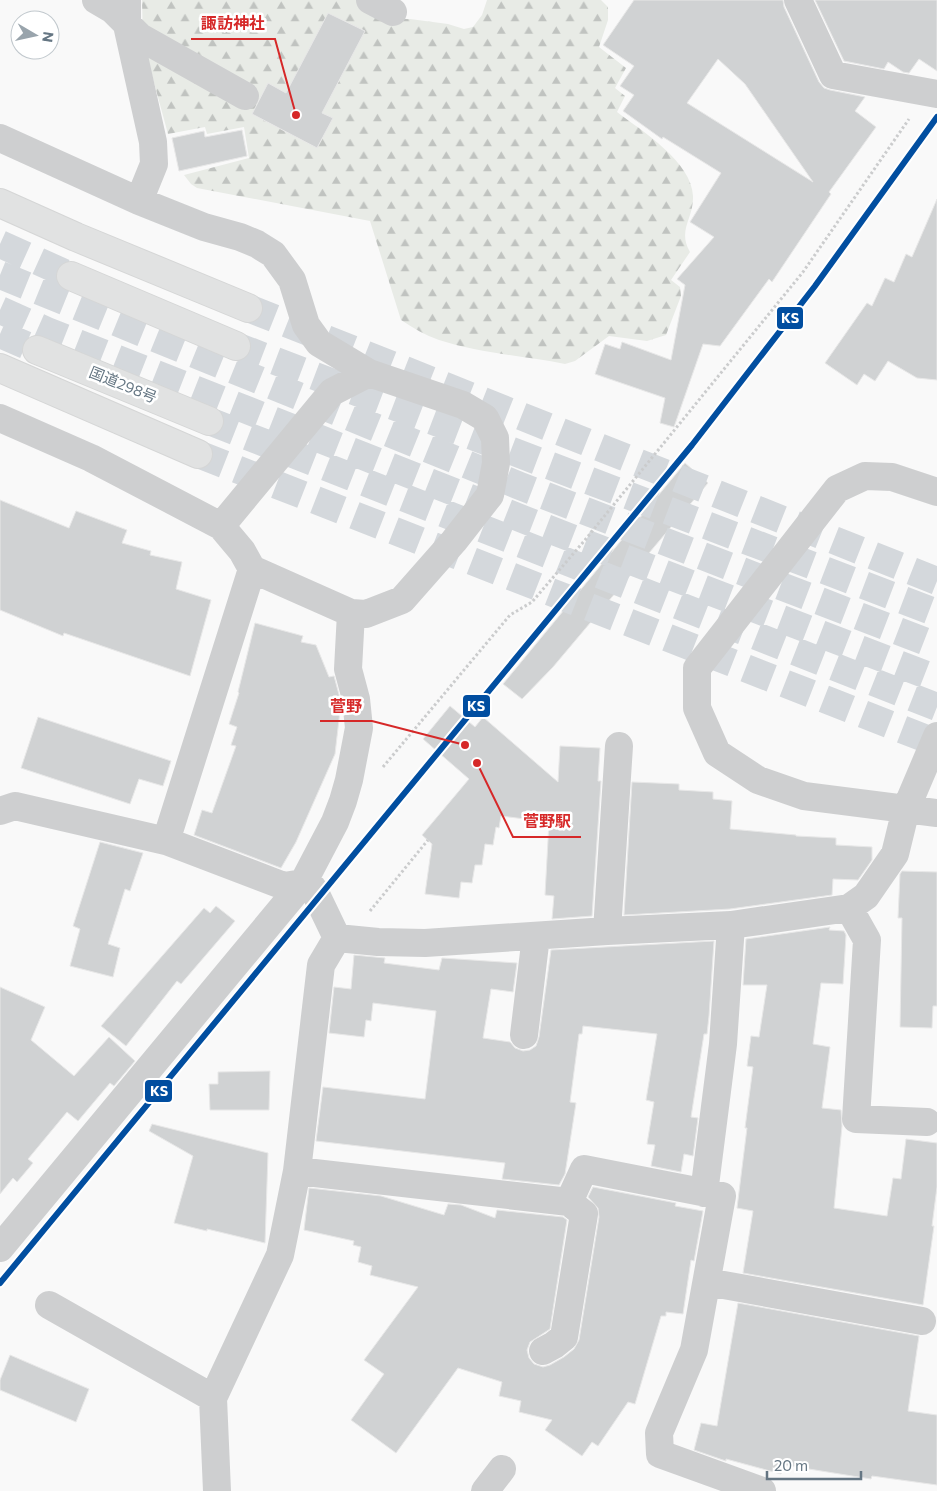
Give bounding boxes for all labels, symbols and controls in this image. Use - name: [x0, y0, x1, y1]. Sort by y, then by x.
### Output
- callout: 諏訪神社: [191, 8, 275, 39]
- north arrow: [10, 10, 60, 60]
- text: 諏訪神社: [201, 13, 265, 32]
- text: N: [39, 31, 58, 44]
- line badge: KS: [776, 306, 804, 330]
- text: KS: [781, 309, 799, 326]
- street label: 国道298号: [87, 362, 160, 406]
- callout: 菅野: [320, 690, 372, 721]
- line badge: KS: [462, 694, 491, 718]
- text: 菅野: [330, 696, 362, 715]
- text: KS: [467, 697, 485, 714]
- callout: 菅野駅: [513, 806, 581, 837]
- text: 菅野駅: [523, 811, 571, 830]
- line badge: KS: [144, 1079, 173, 1103]
- text: KS: [150, 1082, 168, 1099]
- scale bar: [767, 1448, 861, 1480]
- text: 20 m: [774, 1456, 808, 1474]

